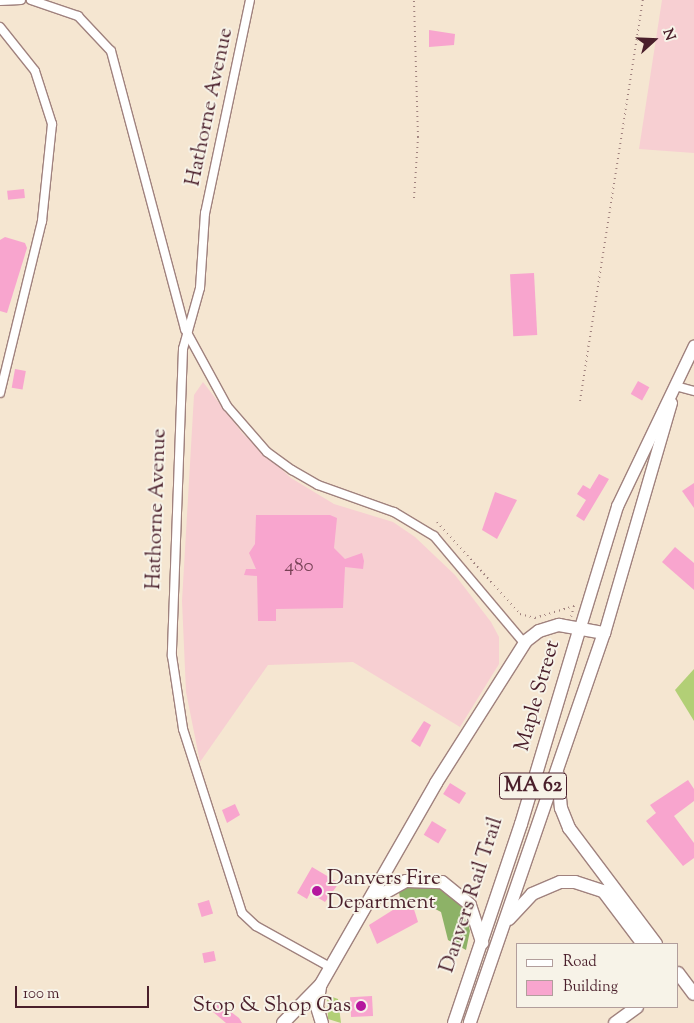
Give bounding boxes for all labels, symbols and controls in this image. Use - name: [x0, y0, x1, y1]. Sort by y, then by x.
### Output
- north arrow: [629, 15, 679, 65]
- street label: Hathorne Avenue: [181, 25, 239, 189]
- text: N: [657, 26, 679, 44]
- street label: Hathorne Avenue: [142, 428, 172, 590]
- house number: 480: [284, 556, 314, 578]
- street label: Maple Street: [510, 638, 566, 754]
- road number: MA 62: [498, 768, 568, 804]
- street label: Danvers Rail Trail: [435, 814, 509, 976]
- place label: Danvers Fire Department: [327, 866, 441, 916]
- marker: Danvers Fire Department: [311, 885, 323, 897]
- legend: [516, 943, 679, 1008]
- text: Road: [563, 952, 597, 973]
- scale bar: [18, 976, 151, 1008]
- text: Building: [563, 977, 618, 998]
- text: 100 m: [23, 984, 59, 1005]
- place label: Stop & Shop Gas: [192, 993, 351, 1019]
- marker: Stop & Shop Gas: [355, 1000, 367, 1012]

